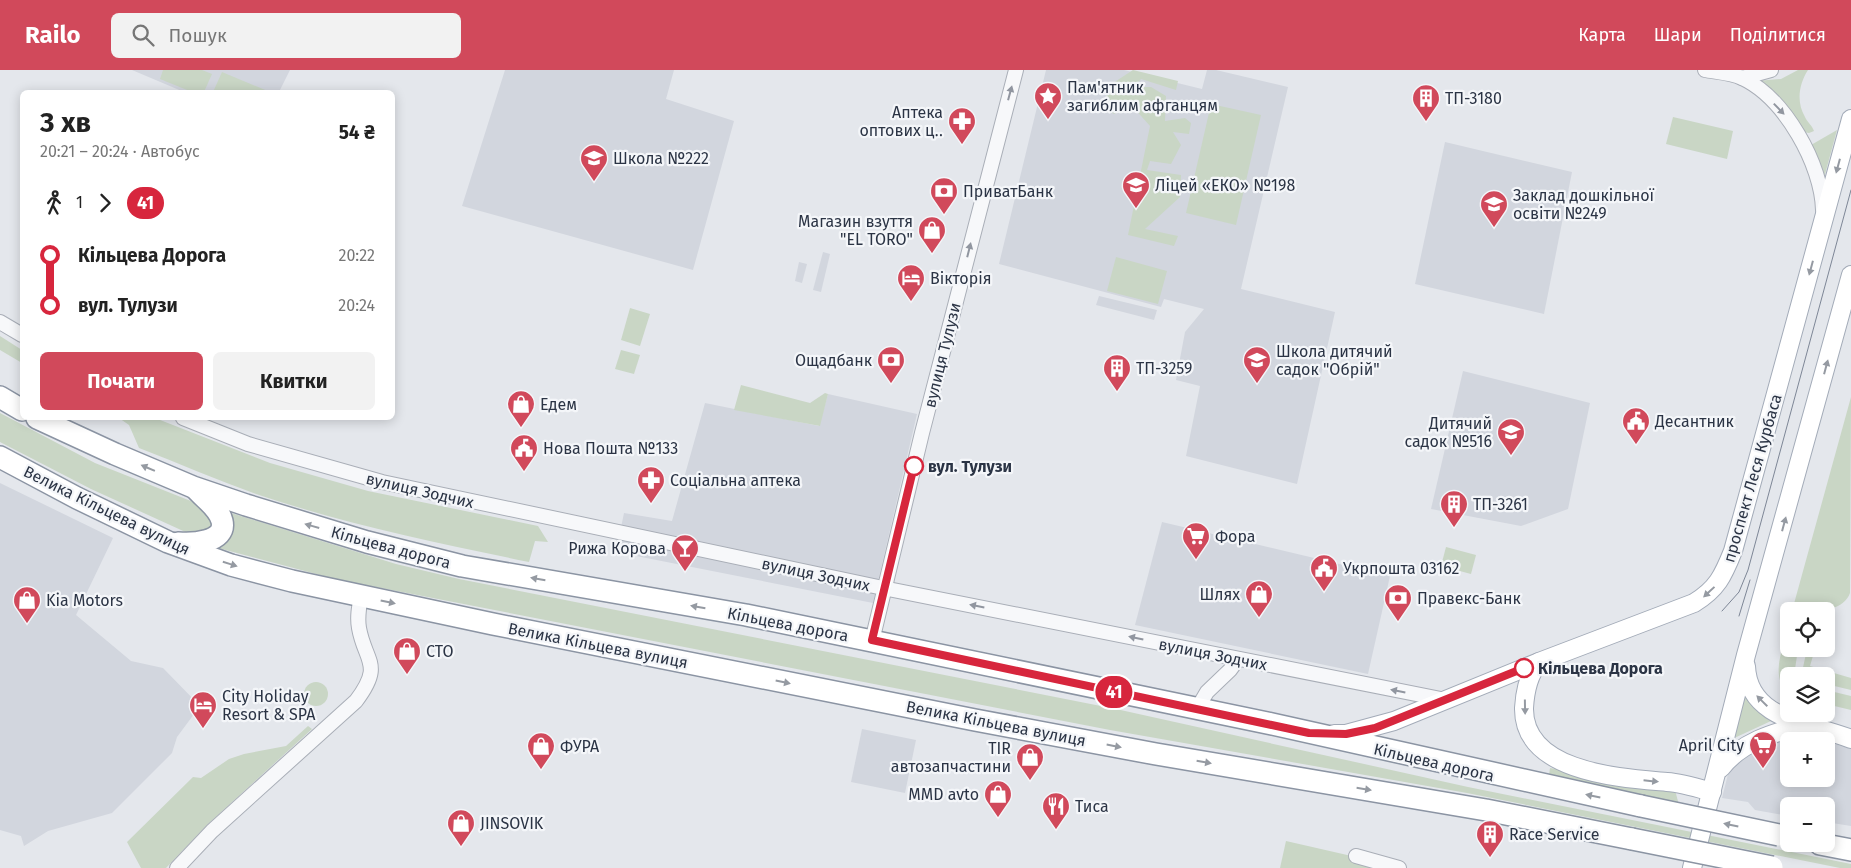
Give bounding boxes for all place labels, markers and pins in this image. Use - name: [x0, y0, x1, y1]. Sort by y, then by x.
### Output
- place label: Пам'ятник загиблим афганцям: [1067, 78, 1218, 115]
- place icon: Пам'ятник загиблим афганцям: [1033, 81, 1063, 120]
- building icon: ТП-3180: [1411, 83, 1441, 122]
- place label: ТП-3180: [1445, 89, 1502, 108]
- place label: Аптека оптових ц‥: [859, 103, 943, 140]
- pharmacy icon: Аптека оптових ц‥: [947, 106, 977, 145]
- school or university icon: Школа №222: [579, 143, 609, 182]
- place label: Школа №222: [613, 149, 709, 168]
- school or university icon: Ліцей «ЕКО» №198: [1121, 170, 1151, 209]
- bank icon: ПриватБанк: [929, 176, 959, 215]
- place label: Ліцей «ЕКО» №198: [1155, 176, 1295, 195]
- place label: ПриватБанк: [963, 182, 1054, 201]
- place label: Заклад дошкільної освіти №249: [1513, 186, 1655, 223]
- school or university icon: Заклад дошкільної освіти №249: [1479, 189, 1509, 228]
- place label: Магазин взуття "EL TORO": [798, 212, 913, 249]
- shop icon: Магазин взуття "EL TORO": [917, 215, 947, 254]
- hotel icon: Вікторія: [896, 263, 926, 302]
- place label: Вікторія: [930, 269, 992, 288]
- place label: Школа дитячий садок "Обрій": [1276, 342, 1393, 379]
- bank icon: Ощадбанк: [876, 345, 906, 384]
- school or university icon: Школа дитячий садок "Обрій": [1242, 345, 1272, 384]
- place label: Ощадбанк: [795, 351, 873, 370]
- building icon: ТП-3259: [1102, 353, 1132, 392]
- place label: ТП-3259: [1136, 359, 1192, 378]
- shop icon: Едем: [506, 389, 536, 428]
- place label: Едем: [540, 395, 577, 414]
- public building icon: Десантник: [1621, 406, 1651, 445]
- place label: Десантник: [1654, 412, 1734, 431]
- place label: Дитячий садок №516: [1404, 414, 1492, 451]
- school or university icon: Дитячий садок №516: [1496, 417, 1526, 456]
- public building icon: Нова Пошта №133: [509, 433, 539, 472]
- place label: Нова Пошта №133: [543, 439, 678, 458]
- marker: вул. Тулузи: [904, 456, 924, 476]
- place label: вул. Тулузи: [928, 457, 1012, 476]
- pharmacy icon: Соціальна аптека: [636, 465, 666, 504]
- place label: Соціальна аптека: [670, 471, 801, 490]
- building icon: ТП-3261: [1439, 489, 1469, 528]
- place label: ТП-3261: [1473, 495, 1528, 514]
- supermarket icon: Фора: [1181, 521, 1211, 560]
- place label: Фора: [1215, 527, 1256, 546]
- bar icon: Рижа Корова: [670, 533, 700, 572]
- place label: Рижа Корова: [568, 539, 666, 558]
- public building icon: Укрпошта 03162: [1309, 553, 1339, 592]
- place label: Укрпошта 03162: [1343, 559, 1460, 578]
- shop icon: Шлях: [1244, 579, 1274, 618]
- bank icon: Правекс-Банк: [1383, 583, 1413, 622]
- shop icon: Kia Motors: [12, 585, 42, 624]
- place label: Шлях: [1199, 585, 1240, 604]
- place label: Правекс-Банк: [1417, 589, 1522, 608]
- place label: Kia Motors: [46, 591, 123, 610]
- shop icon: СТО: [392, 636, 422, 675]
- place label: СТО: [426, 642, 454, 661]
- marker: Кільцева Дорога: [1514, 658, 1534, 678]
- place label: Кільцева Дорога: [1538, 659, 1663, 678]
- place label: City Holiday Resort & SPA: [222, 687, 316, 724]
- hotel icon: City Holiday Resort & SPA: [188, 690, 218, 729]
- supermarket icon: April City: [1748, 730, 1778, 769]
- shop icon: ФУРА: [526, 731, 556, 770]
- place label: April City: [1679, 736, 1744, 755]
- place label: ФУРА: [560, 737, 600, 756]
- place label: TIR автозапчастини: [891, 739, 1011, 776]
- shop icon: TIR автозапчастини: [1015, 742, 1045, 781]
- shop icon: MMD avto: [983, 779, 1013, 818]
- place label: MMD avto: [908, 785, 979, 804]
- restaurant icon: Тиса: [1041, 791, 1071, 830]
- place label: Тиса: [1075, 797, 1109, 816]
- shop icon: JINSOVIK: [446, 808, 476, 847]
- place label: JINSOVIK: [480, 814, 544, 833]
- building icon: Race Service: [1475, 819, 1505, 858]
- place label: Race Service: [1509, 825, 1600, 844]

